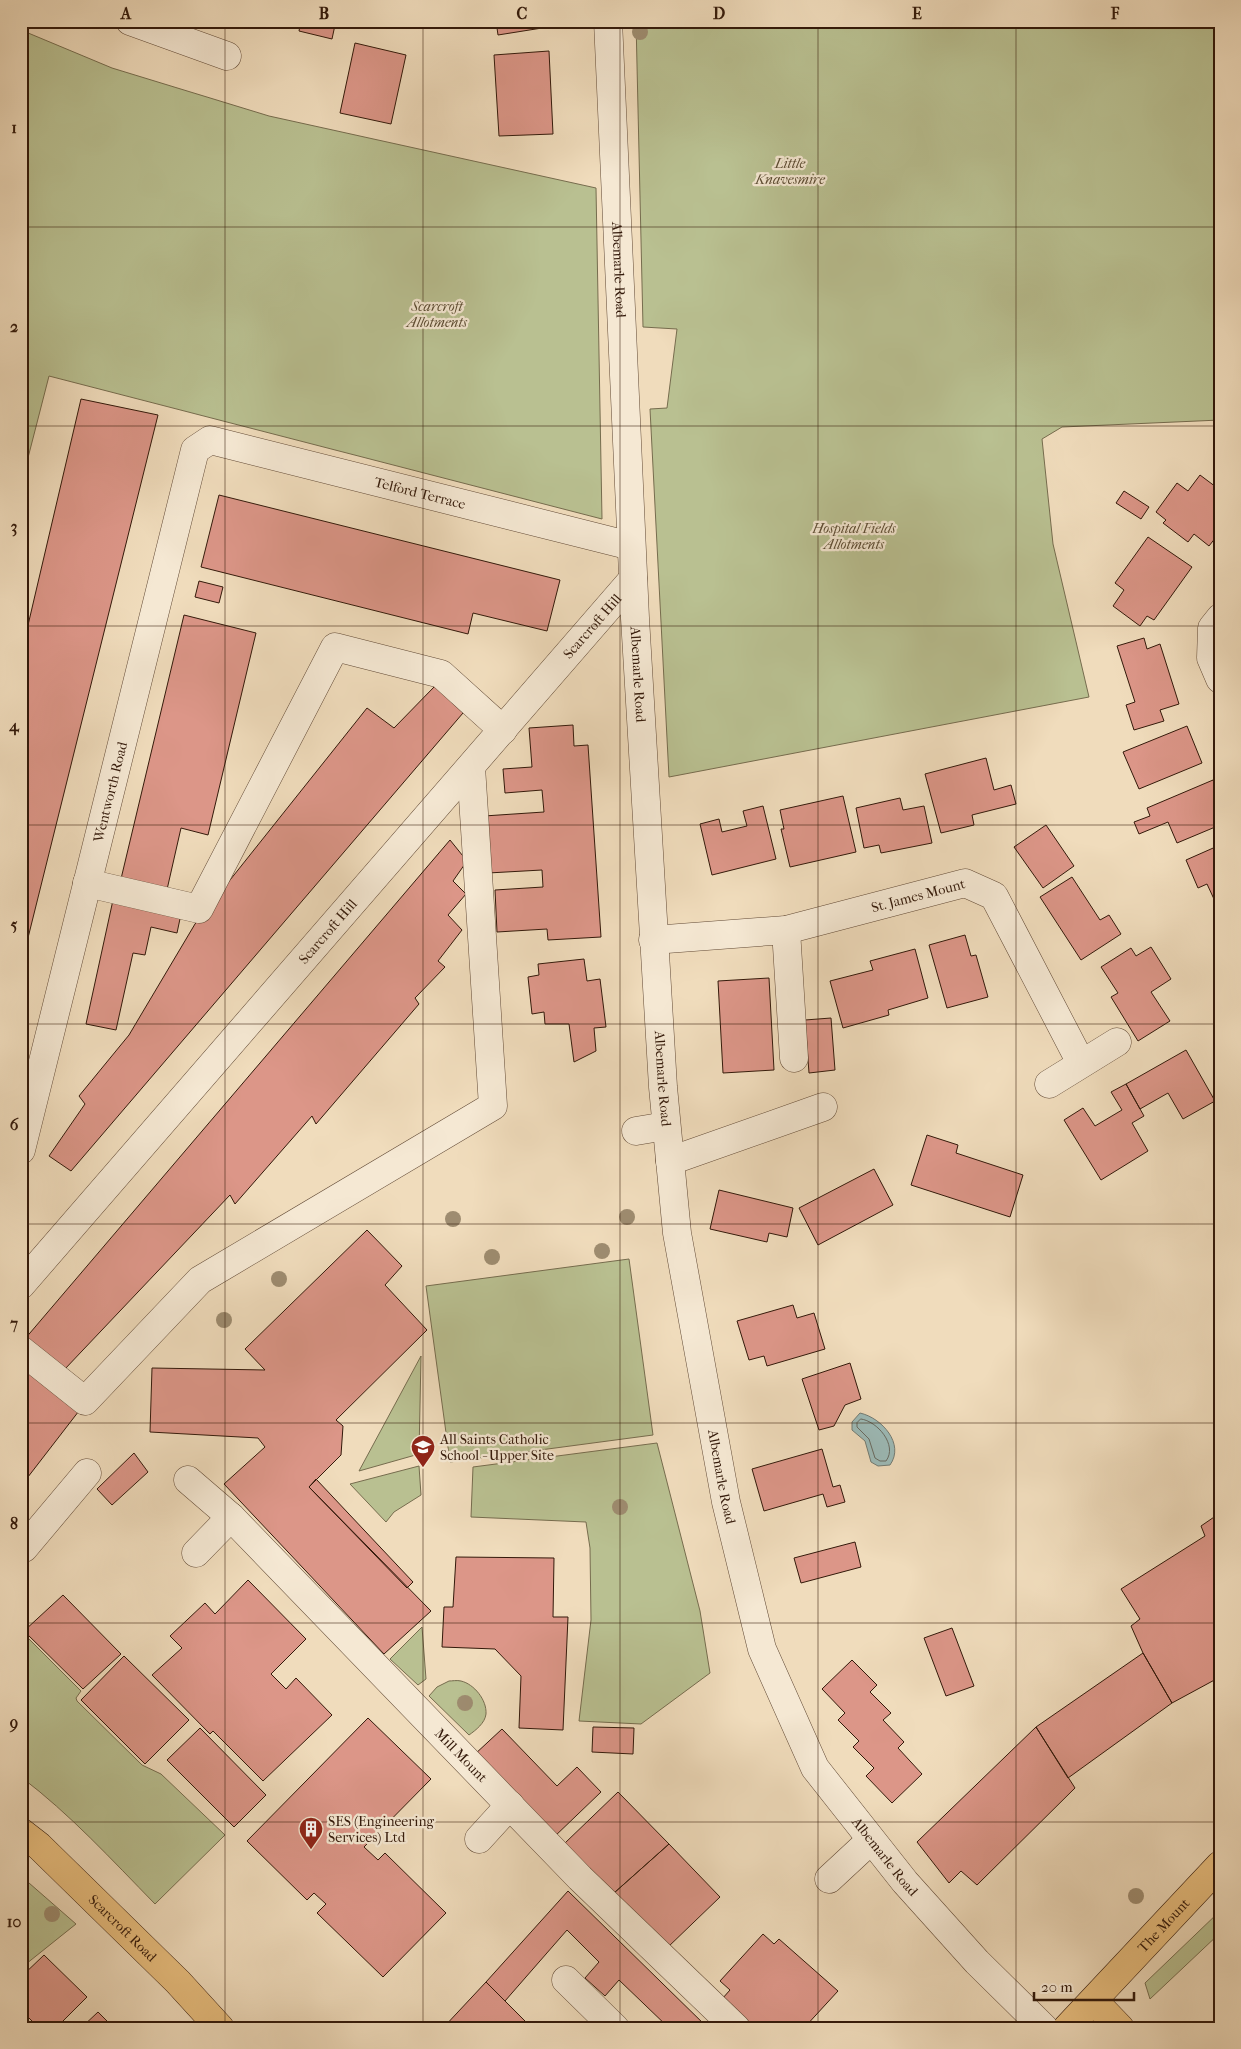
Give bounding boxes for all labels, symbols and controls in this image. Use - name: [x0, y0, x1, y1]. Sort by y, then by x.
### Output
- text: A: [120, 4, 132, 23]
- text: B: [319, 4, 329, 23]
- text: C: [517, 4, 528, 23]
- text: D: [713, 4, 725, 23]
- text: E: [912, 4, 922, 23]
- text: F: [1110, 4, 1120, 23]
- text: 1: [11, 118, 17, 137]
- park label: Little Knavesmire: [754, 155, 825, 188]
- street label: Albemarle Road: [609, 220, 630, 318]
- park label: Scarcroft Allotments: [405, 298, 468, 331]
- text: 2: [10, 317, 18, 336]
- street label: Telford Terrace: [373, 473, 468, 513]
- text: 3: [11, 517, 17, 537]
- park label: Hospital Fields Allotments: [811, 520, 896, 553]
- street label: Scarcroft Hill: [559, 590, 625, 662]
- street label: Albemarle Road: [627, 625, 650, 723]
- text: 4: [8, 716, 20, 736]
- street label: Wentworth Road: [89, 739, 131, 845]
- street label: St. James Mount: [869, 875, 967, 916]
- street label: Scarcroft Hill: [295, 895, 360, 967]
- text: 5: [11, 915, 18, 934]
- street label: Albemarle Road: [651, 1029, 675, 1128]
- text: 6: [10, 1115, 19, 1134]
- text: 7: [9, 1314, 18, 1333]
- street label: Albemarle Road: [704, 1427, 740, 1526]
- place label: All Saints Catholic School - Upper Site: [439, 1431, 554, 1464]
- school or university icon: All Saints Catholic School - Upper Site: [410, 1434, 436, 1468]
- text: 8: [10, 1514, 18, 1533]
- text: 9: [9, 1713, 18, 1733]
- street label: Mill Mount: [431, 1725, 491, 1786]
- place label: SES (Engineering Services) Ltd: [328, 1813, 435, 1846]
- street label: Albemarle Road: [848, 1813, 922, 1900]
- building icon: SES (Engineering Services) Ltd: [298, 1816, 324, 1850]
- street label: Scarcroft Road: [85, 1891, 161, 1965]
- street label: The Mount: [1134, 1895, 1193, 1956]
- text: 10: [7, 1912, 21, 1931]
- scale bar: [1034, 1969, 1134, 2001]
- text: 20 m: [1041, 1978, 1073, 1996]

